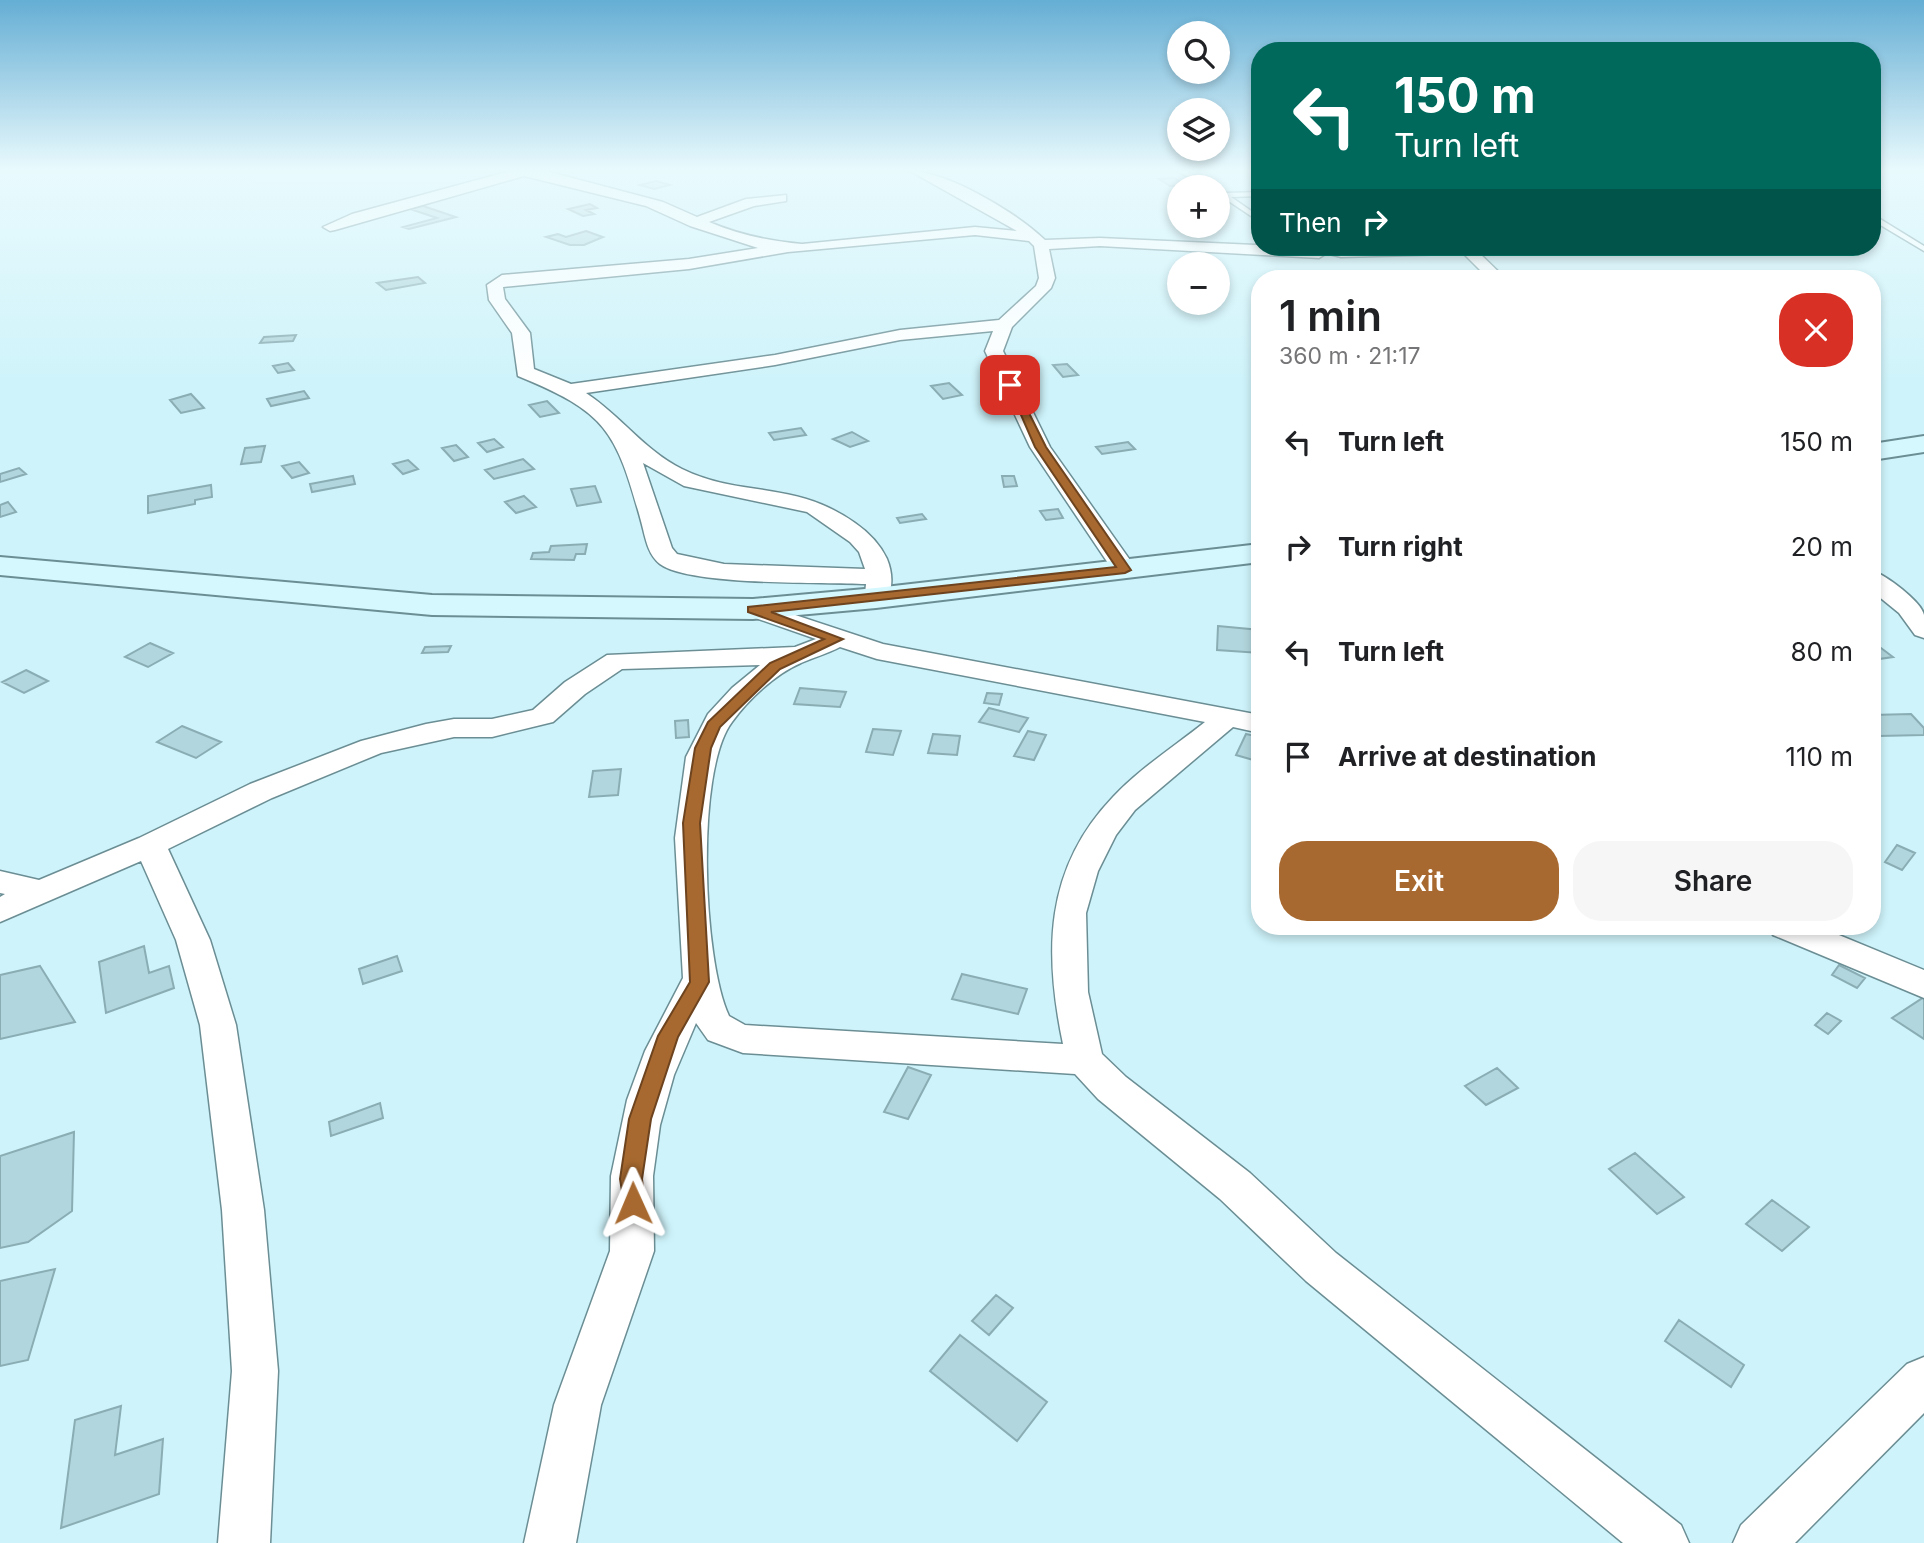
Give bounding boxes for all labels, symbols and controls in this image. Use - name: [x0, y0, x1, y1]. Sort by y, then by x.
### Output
- map controls: [1167, 21, 1230, 315]
- button: search: [1167, 21, 1230, 84]
- text: 150 m: [1394, 66, 1536, 125]
- icon: left: [1279, 70, 1370, 161]
- button: layers: [1167, 98, 1230, 161]
- text: Turn left: [1394, 126, 1519, 165]
- button: +: [1167, 175, 1230, 238]
- icon: right: [1356, 203, 1394, 241]
- text: Then: [1279, 207, 1342, 238]
- button: −: [1167, 252, 1230, 315]
- text: 1 min: [1279, 290, 1382, 341]
- button: close: [1779, 293, 1853, 367]
- text: 360 m · 21:17: [1279, 342, 1421, 370]
- pin: [980, 355, 1040, 415]
- icon: arrive: [991, 366, 1029, 404]
- icon: left: [1279, 423, 1317, 461]
- text: Turn left: [1338, 426, 1444, 457]
- text: 150 m: [1780, 426, 1853, 457]
- icon: right: [1279, 528, 1317, 566]
- text: Turn right: [1338, 531, 1463, 562]
- text: 20 m: [1791, 531, 1853, 562]
- icon: left: [1279, 633, 1317, 671]
- text: Turn left: [1338, 636, 1444, 667]
- text: 80 m: [1790, 636, 1853, 667]
- icon: arrive: [1279, 738, 1317, 776]
- text: Arrive at destination: [1338, 741, 1597, 772]
- text: 110 m: [1785, 741, 1853, 772]
- button: Exit: [1279, 841, 1559, 921]
- button: Share: [1573, 841, 1853, 921]
- position arrow: [596, 1166, 670, 1240]

